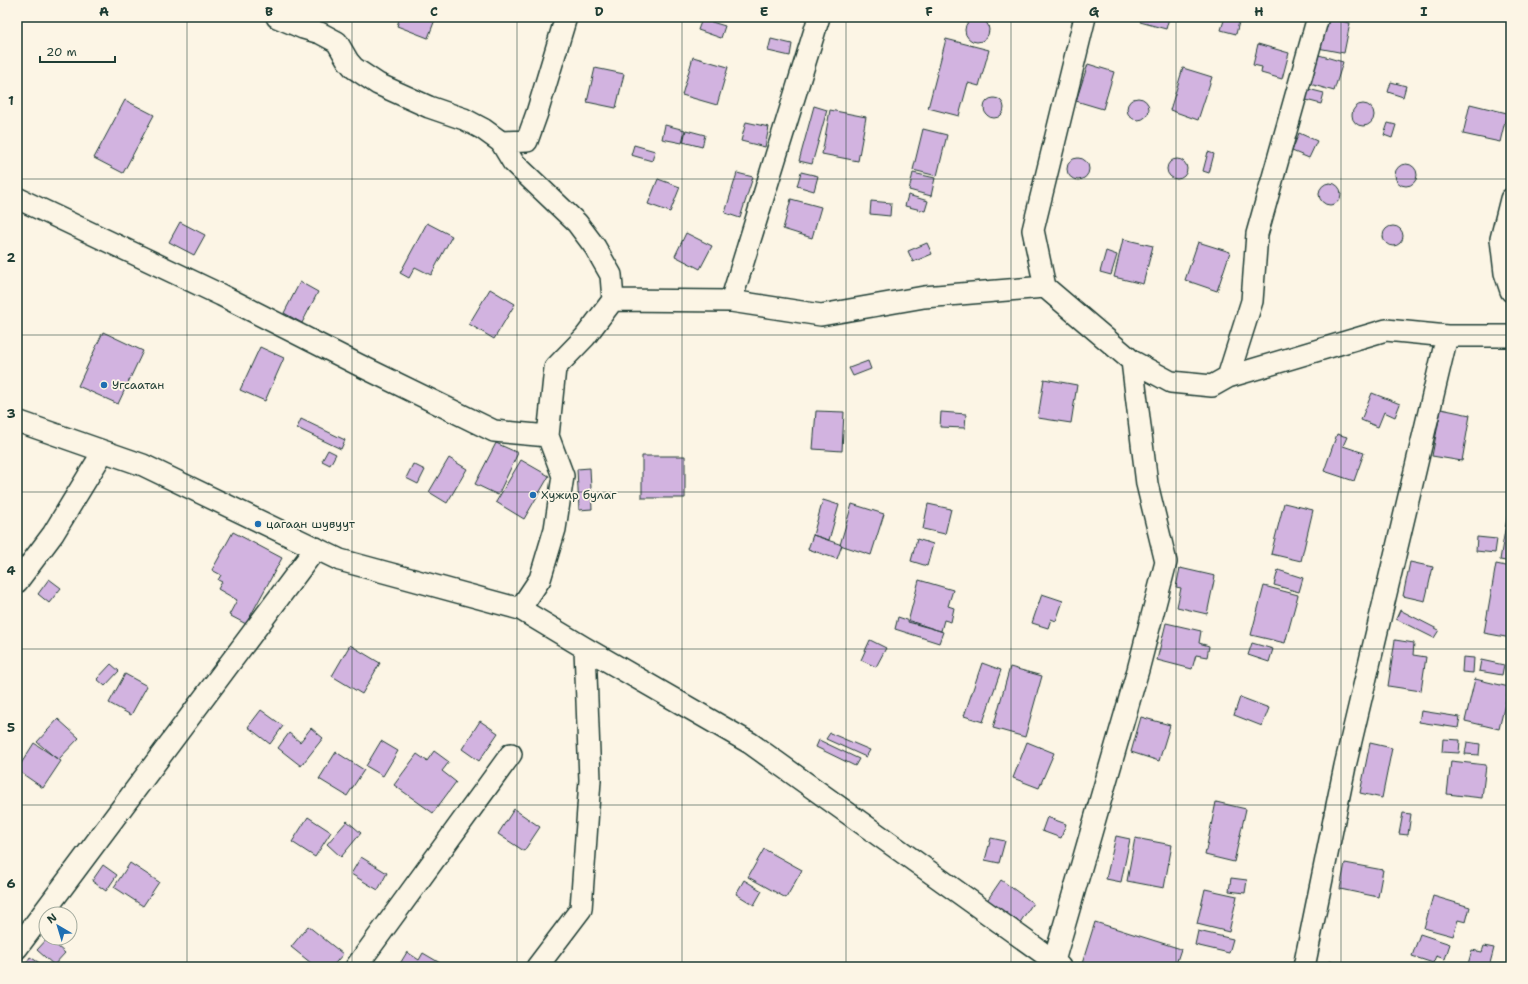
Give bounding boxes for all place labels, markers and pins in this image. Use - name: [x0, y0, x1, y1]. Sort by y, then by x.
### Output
- place label: Угсаатан: [112, 377, 164, 393]
- marker: Угсаатан: [99, 380, 109, 390]
- place label: Хужир булаг: [541, 487, 617, 503]
- marker: Хужир булаг: [528, 490, 538, 500]
- place label: цагаан шувуут: [266, 516, 356, 532]
- marker: цагаан шувуут: [253, 519, 263, 529]

